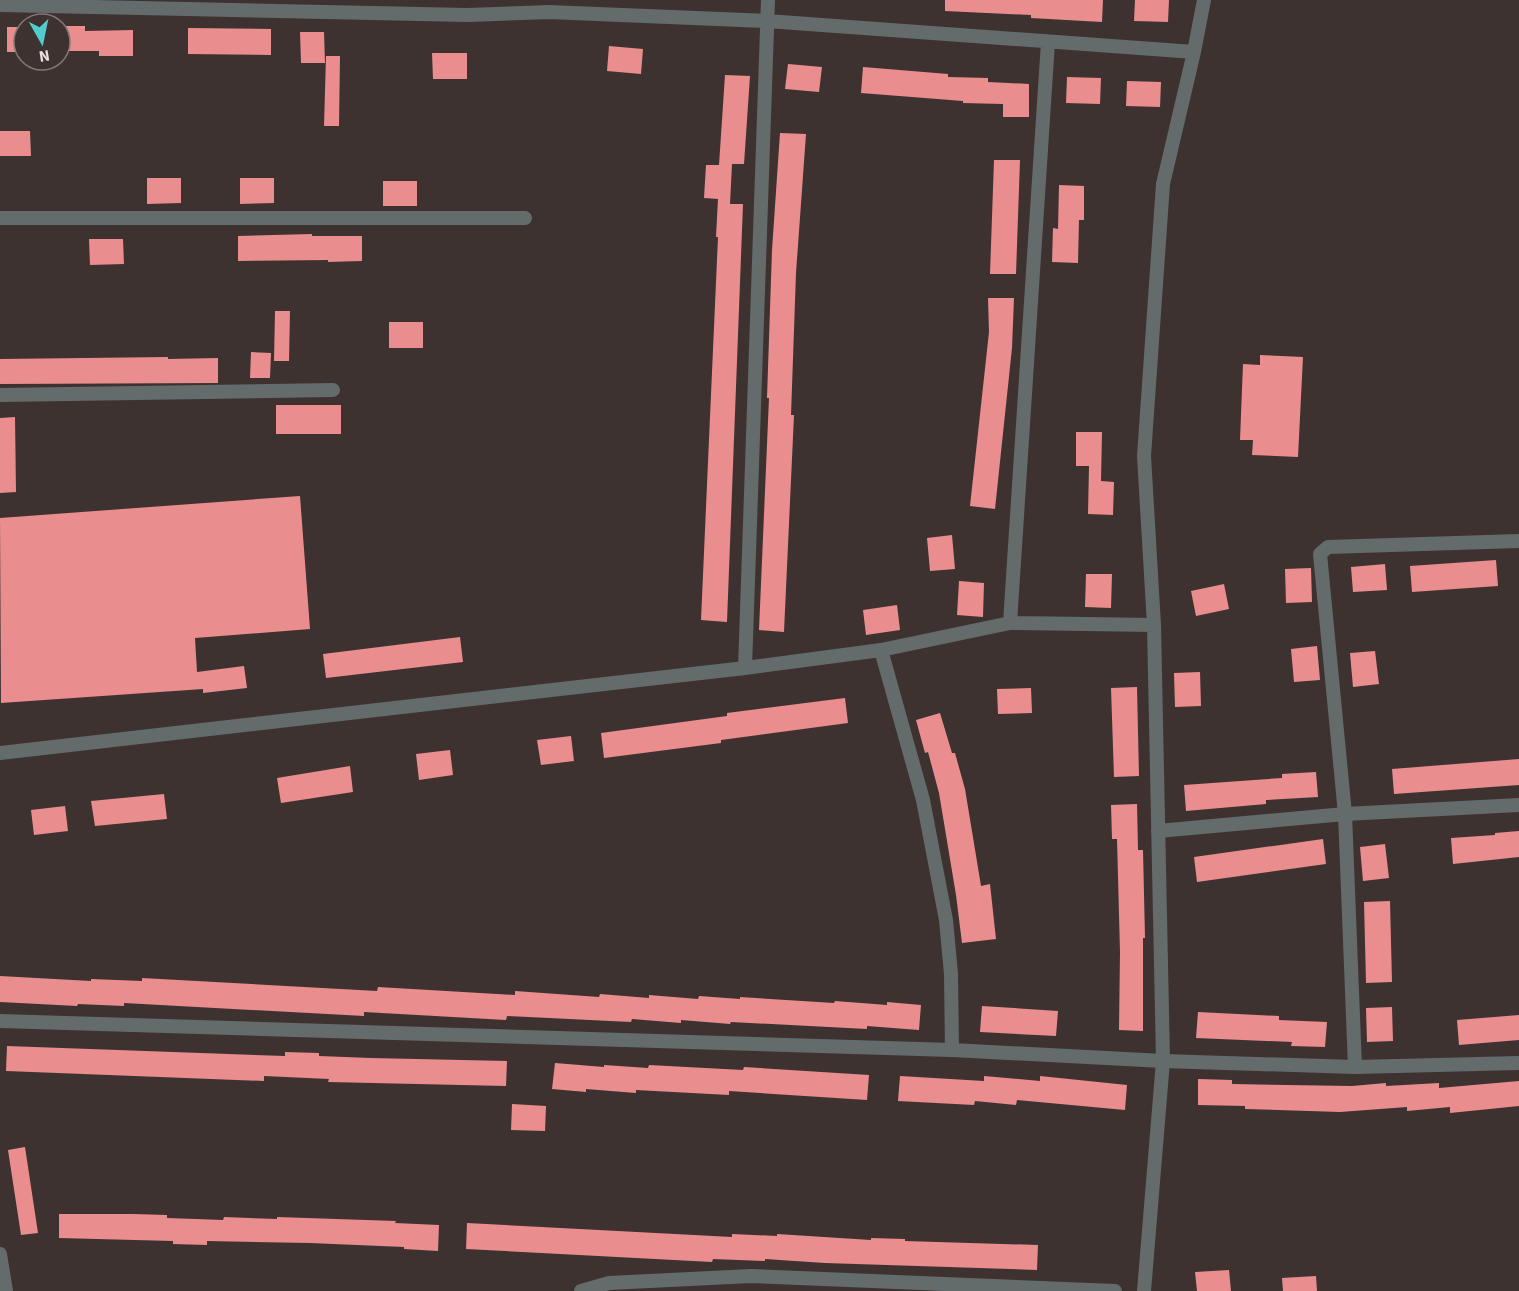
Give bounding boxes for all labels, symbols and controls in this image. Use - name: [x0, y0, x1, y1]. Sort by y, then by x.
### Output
- north arrow: [12, 12, 72, 72]
- text: N: [37, 44, 51, 68]

